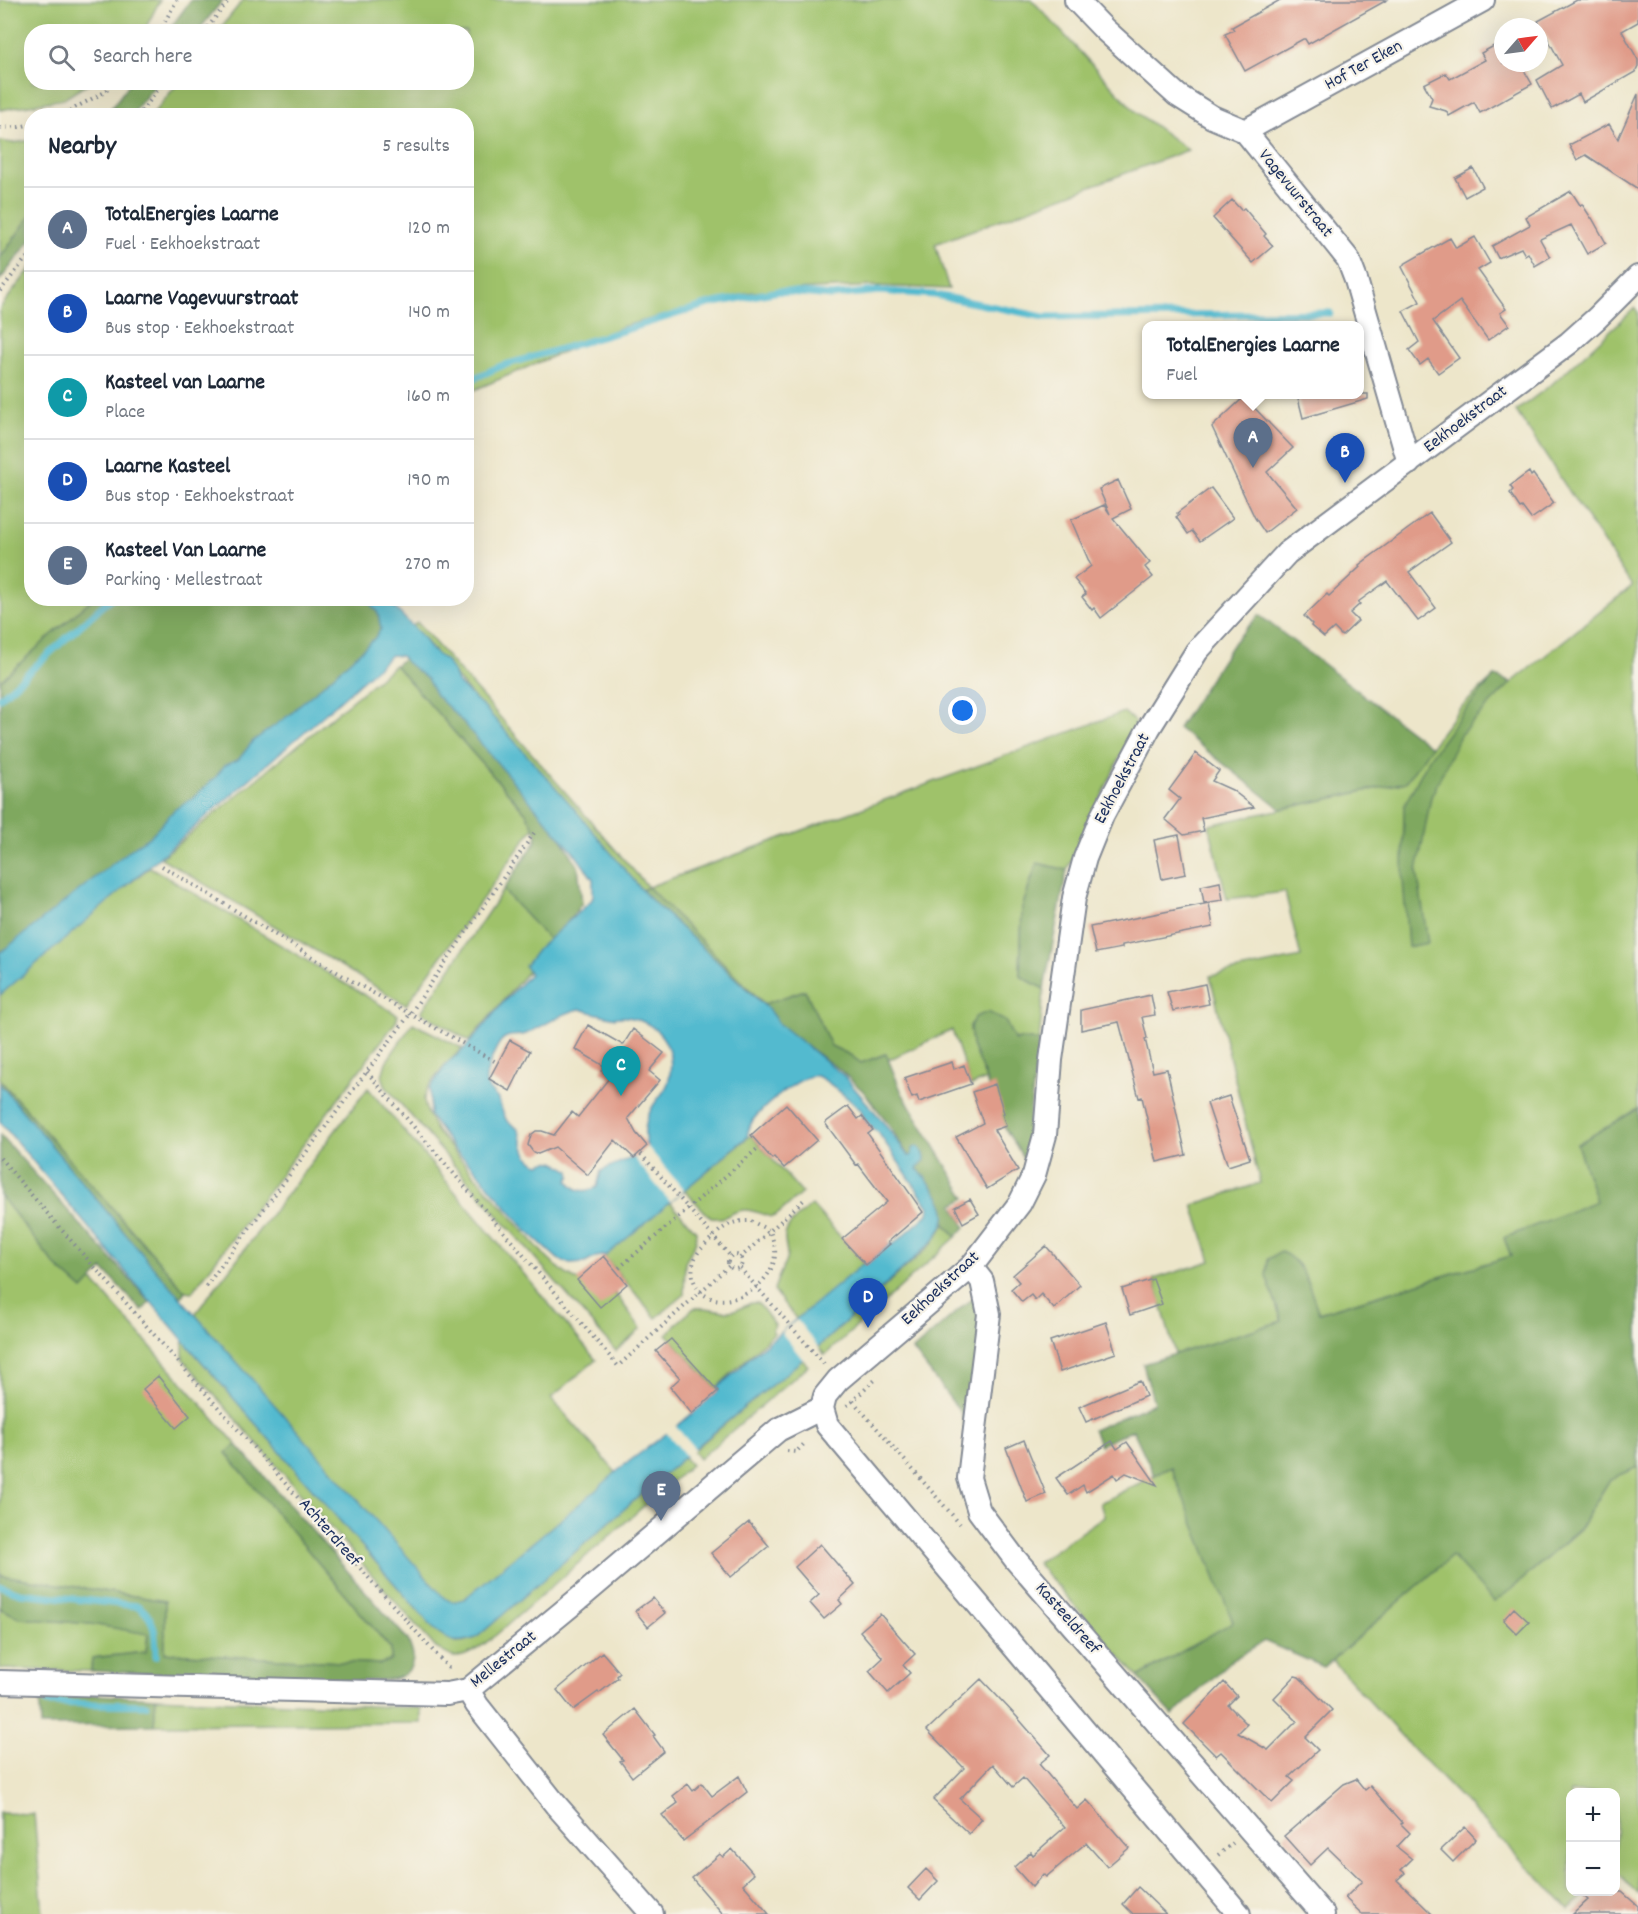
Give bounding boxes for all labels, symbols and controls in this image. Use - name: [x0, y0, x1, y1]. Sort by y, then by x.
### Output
- north arrow: [1494, 18, 1548, 72]
- search box: [24, 24, 474, 90]
- street label: Hof Ter Eken: [1321, 34, 1407, 98]
- icon: search: [45, 41, 78, 74]
- text: Search here: [93, 42, 192, 73]
- text: Nearby: [48, 129, 116, 166]
- text: 5 results: [382, 133, 450, 161]
- street label: Vagevuurstraat: [1252, 145, 1339, 244]
- text: TotalEnergies Laarne: [105, 200, 279, 231]
- text: A: [62, 215, 73, 243]
- text: 120 m: [408, 215, 450, 243]
- text: Fuel · Eekhoekstraat: [105, 231, 260, 259]
- text: Laarne Vagevuurstraat: [105, 284, 299, 315]
- text: B: [63, 299, 72, 327]
- text: 140 m: [408, 299, 450, 327]
- text: Bus stop · Eekhoekstraat: [105, 315, 294, 343]
- popup: [1142, 321, 1364, 399]
- text: TotalEnergies Laarne: [1166, 331, 1340, 362]
- text: Fuel: [1166, 362, 1197, 390]
- text: Kasteel van Laarne: [105, 368, 265, 399]
- street label: Eekhoekstraat: [1419, 380, 1514, 460]
- text: C: [63, 383, 72, 411]
- text: 160 m: [407, 383, 450, 411]
- text: Place: [105, 399, 145, 427]
- pin: A: [1234, 418, 1272, 468]
- pin: B: [1326, 434, 1364, 483]
- text: Laarne Kasteel: [105, 452, 230, 483]
- text: D: [62, 467, 73, 495]
- text: 190 m: [407, 467, 450, 495]
- text: Bus stop · Eekhoekstraat: [105, 483, 294, 511]
- text: Kasteel Van Laarne: [105, 536, 266, 567]
- text: E: [63, 551, 72, 579]
- text: 270 m: [404, 551, 450, 579]
- text: Parking · Mellestraat: [105, 567, 263, 595]
- your location: [948, 696, 977, 725]
- street label: Eekhoekstraat: [1089, 729, 1158, 829]
- pin: C: [602, 1046, 640, 1096]
- street label: Eekhoekstraat: [896, 1246, 986, 1332]
- pin: D: [848, 1278, 888, 1328]
- pin: E: [642, 1472, 680, 1521]
- street label: Achterdreef: [292, 1493, 366, 1573]
- street label: Kasteeldreef: [1029, 1577, 1106, 1661]
- street label: Mellestraat: [465, 1625, 543, 1695]
- map controls: [1566, 1788, 1620, 1896]
- button: +: [1566, 1788, 1620, 1842]
- button: −: [1566, 1842, 1620, 1896]

